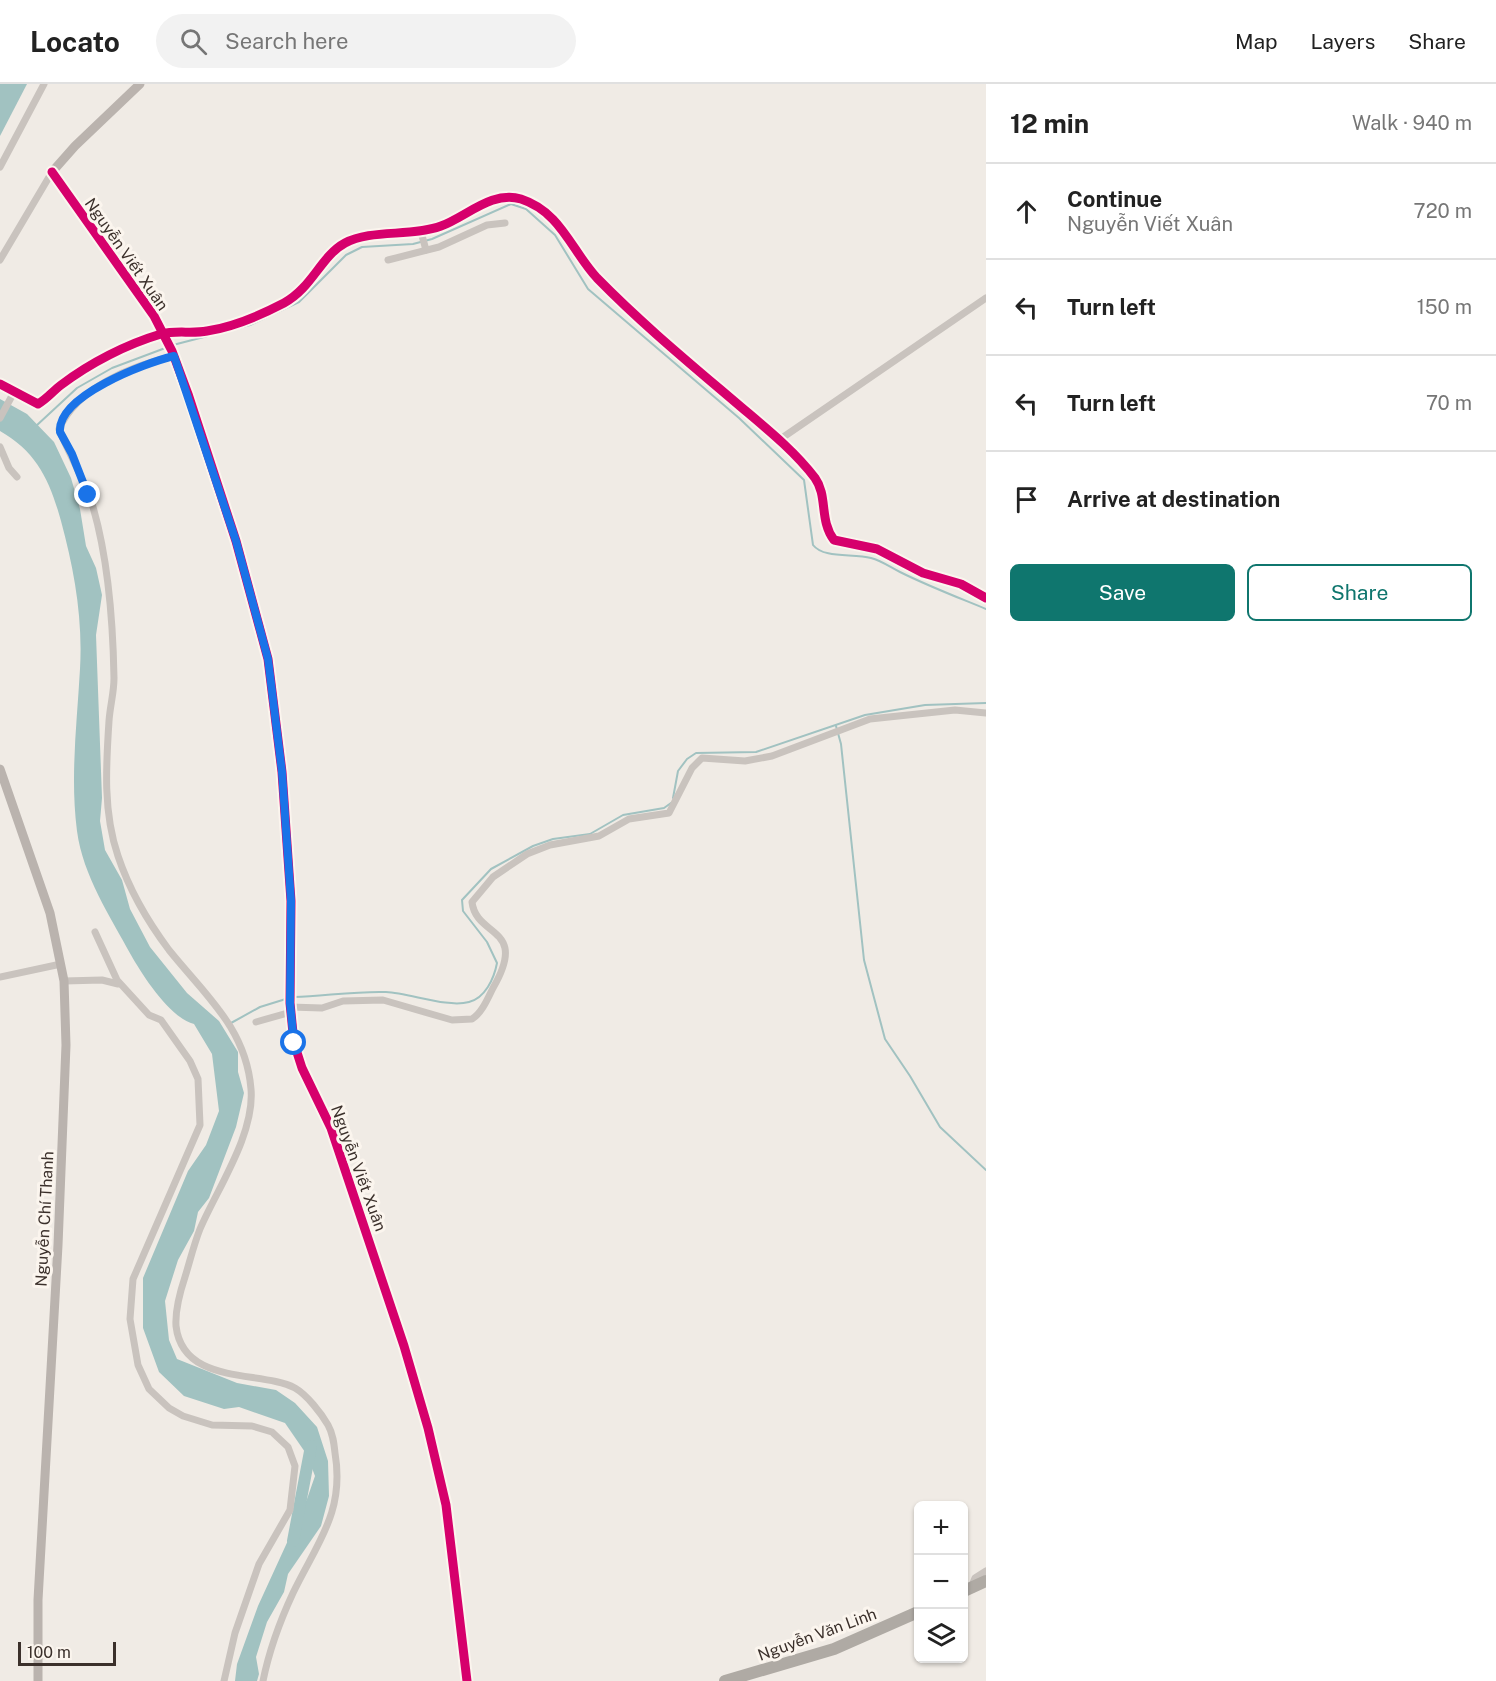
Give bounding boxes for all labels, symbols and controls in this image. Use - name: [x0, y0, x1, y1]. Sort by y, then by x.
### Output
- search box: [156, 14, 576, 68]
- text: Locato: [30, 25, 120, 58]
- icon: search: [177, 25, 210, 58]
- text: Search here: [225, 28, 348, 54]
- text: Map: [1235, 29, 1278, 54]
- text: Layers: [1311, 29, 1375, 54]
- text: Share: [1408, 29, 1466, 54]
- text: 12 min: [1010, 108, 1089, 139]
- text: Walk · 940 m: [1352, 111, 1472, 135]
- text: Continue: [1067, 186, 1162, 212]
- street label: Nguyễn Viết Xuân: [81, 194, 172, 314]
- icon: ahead: [1010, 195, 1043, 228]
- text: 720 m: [1414, 199, 1472, 223]
- text: Nguyễn Viết Xuân: [1067, 212, 1233, 236]
- icon: left: [1010, 291, 1043, 324]
- text: Turn left: [1067, 294, 1156, 320]
- text: 150 m: [1417, 295, 1472, 319]
- icon: left: [1010, 387, 1043, 420]
- text: Turn left: [1067, 390, 1156, 416]
- text: 70 m: [1426, 391, 1472, 415]
- route end: [74, 481, 100, 507]
- icon: arrive: [1010, 483, 1043, 516]
- text: Arrive at destination: [1067, 486, 1280, 512]
- button: Save: [1010, 564, 1235, 621]
- button: Share: [1247, 564, 1472, 621]
- route start: [280, 1029, 306, 1055]
- street label: Nguyễn Viết Xuân: [327, 1103, 390, 1234]
- street label: Nguyễn Chí Thanh: [31, 1151, 58, 1287]
- map controls: [914, 1501, 968, 1663]
- button: +: [914, 1501, 968, 1555]
- button: −: [914, 1555, 968, 1609]
- street label: Nguyễn Văn Linh: [755, 1604, 879, 1665]
- button: layers: [914, 1609, 968, 1663]
- scale bar: [18, 1639, 116, 1666]
- text: 100 m: [27, 1643, 71, 1662]

